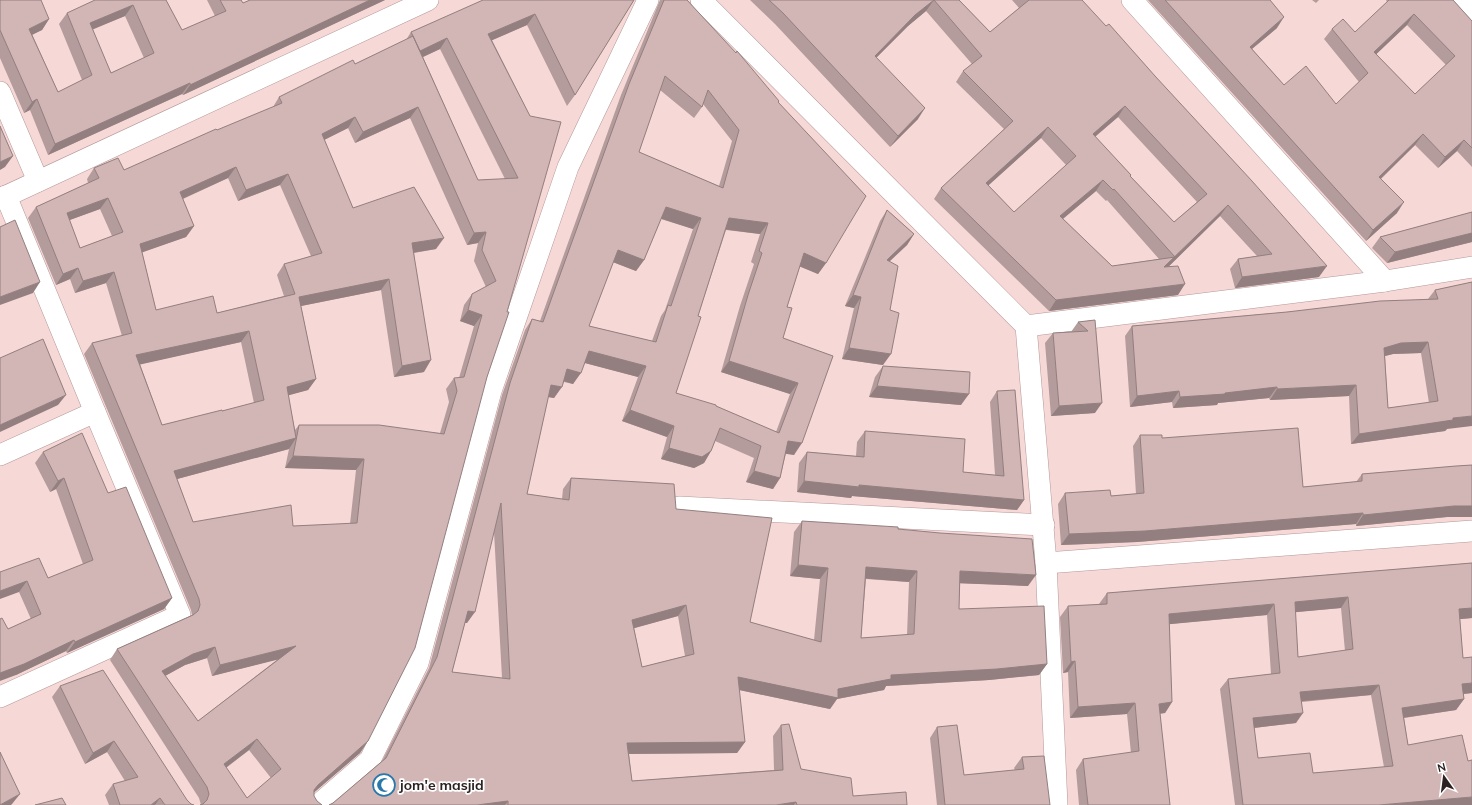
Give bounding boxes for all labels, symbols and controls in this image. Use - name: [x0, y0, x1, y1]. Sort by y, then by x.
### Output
- north arrow: [1424, 757, 1464, 797]
- text: N: [1436, 759, 1447, 775]
- mosque icon: jom'e masjid: [371, 772, 397, 798]
- place label: jom'e masjid: [399, 776, 484, 794]

